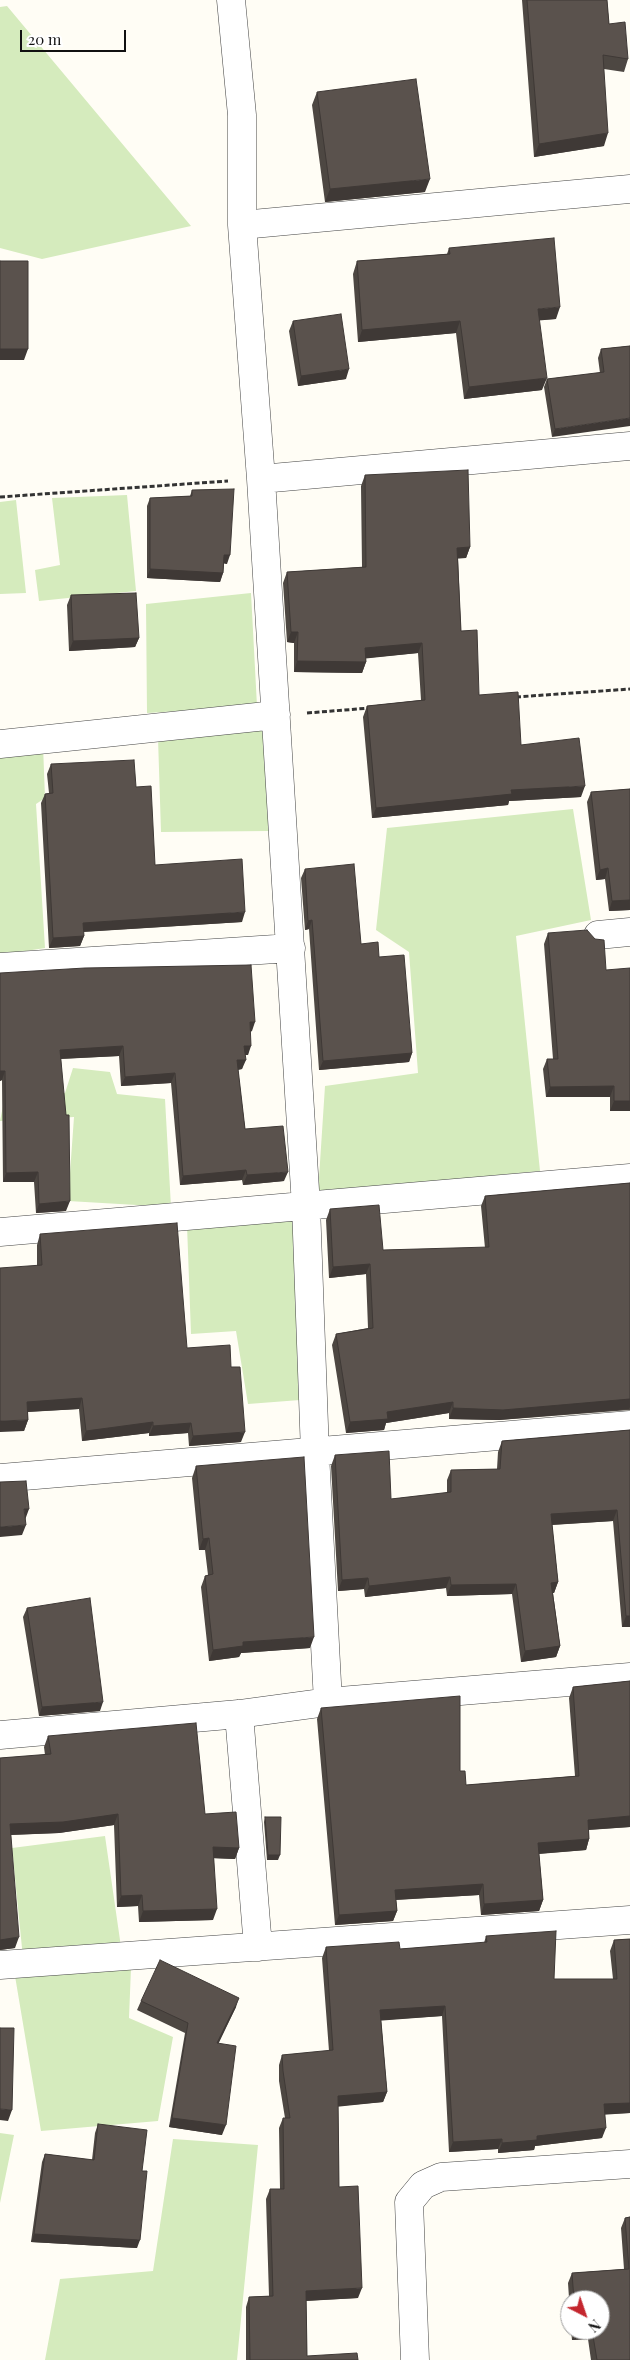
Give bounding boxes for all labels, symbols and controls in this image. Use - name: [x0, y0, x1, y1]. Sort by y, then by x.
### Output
- scale bar: [22, 20, 129, 52]
- text: 20 m: [28, 29, 61, 49]
- north arrow: [560, 2290, 610, 2340]
- text: N: [584, 2315, 605, 2336]

